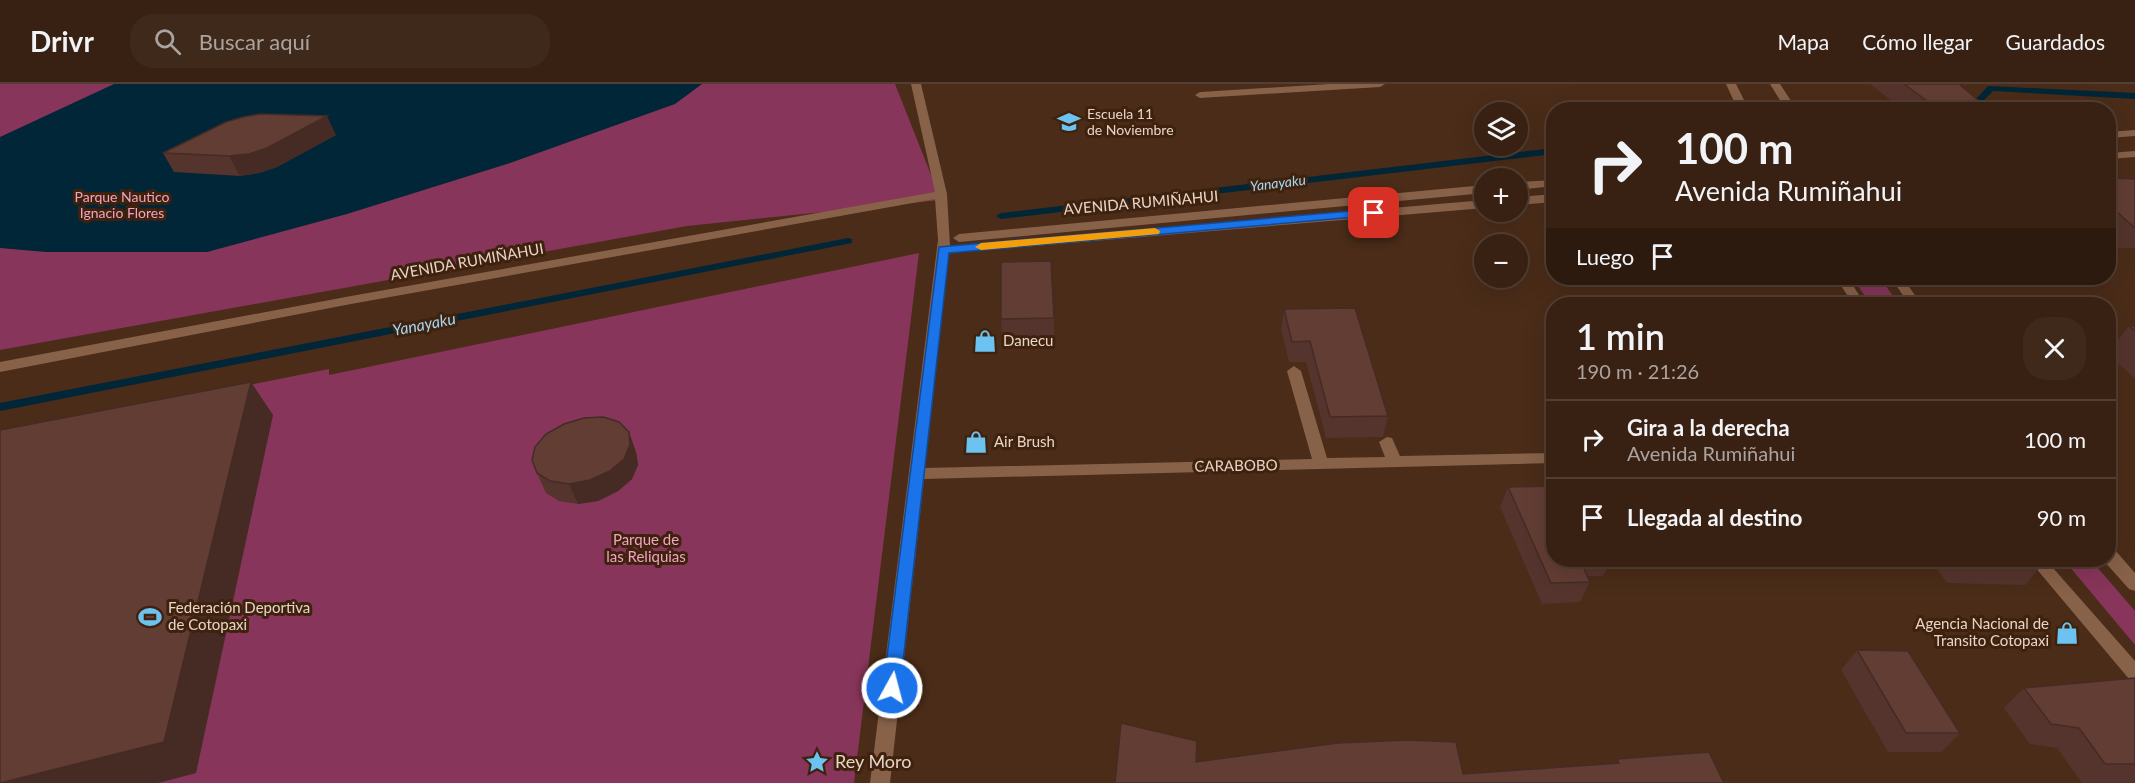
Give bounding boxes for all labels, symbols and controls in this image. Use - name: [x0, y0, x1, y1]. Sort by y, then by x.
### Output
- search box: [130, 14, 550, 68]
- text: Drivr: [30, 24, 94, 58]
- icon: search: [151, 25, 184, 58]
- text: Buscar aquí: [199, 28, 310, 55]
- text: Mapa: [1777, 29, 1829, 54]
- text: Cómo llegar: [1862, 29, 1973, 54]
- text: Guardados: [2006, 29, 2105, 54]
- map controls: [1474, 102, 1528, 288]
- button: layers: [1474, 102, 1528, 156]
- place label: Escuela 11 de Noviembre: [1087, 105, 1174, 138]
- school or university icon: Escuela 11 de Noviembre: [1056, 109, 1082, 135]
- text: 100 m: [1675, 123, 1793, 173]
- icon: right: [1576, 126, 1654, 204]
- button: +: [1474, 168, 1528, 222]
- water label: Yanayaku: [1249, 171, 1307, 194]
- text: Avenida Rumiñahui: [1675, 174, 1902, 207]
- street label: AVENIDA RUMIÑAHUI: [1063, 186, 1219, 218]
- pin: [1348, 187, 1399, 238]
- park label: Parque Nautico Ignacio Flores: [75, 188, 170, 221]
- icon: arrive: [1357, 196, 1390, 229]
- button: −: [1474, 234, 1528, 288]
- street label: AVENIDA RUMIÑAHUI: [389, 239, 545, 283]
- icon: arrive: [1646, 240, 1679, 273]
- text: Luego: [1576, 243, 1634, 270]
- water label: Yanayaku: [391, 308, 457, 339]
- text: 1 min: [1576, 314, 1665, 358]
- button: close: [2023, 317, 2086, 380]
- shop icon: Danecu: [972, 328, 998, 354]
- place label: Danecu: [1003, 331, 1053, 349]
- text: 190 m · 21:26: [1576, 359, 1699, 383]
- text: Gira a la derecha: [1627, 414, 1790, 441]
- icon: right: [1576, 423, 1609, 456]
- text: 100 m: [2024, 426, 2086, 453]
- shop icon: Air Brush: [963, 429, 989, 455]
- place label: Air Brush: [994, 432, 1055, 450]
- text: Avenida Rumiñahui: [1627, 441, 1795, 465]
- street label: CARABOBO: [1194, 455, 1278, 475]
- icon: arrive: [1576, 501, 1609, 534]
- text: Llegada al destino: [1627, 504, 1803, 531]
- text: 90 m: [2037, 504, 2086, 531]
- park label: Parque de las Reliquias: [606, 530, 686, 565]
- place label: Federación Deportiva de Cotopaxi: [168, 598, 310, 633]
- sports icon: Federación Deportiva de Cotopaxi: [137, 604, 163, 630]
- place label: Agencia Nacional de Transito Cotopaxi: [1915, 614, 2049, 649]
- shop icon: Agencia Nacional de Transito Cotopaxi: [2054, 620, 2080, 646]
- position arrow: [860, 656, 924, 720]
- place icon: Rey Moro: [804, 749, 830, 775]
- place label: Rey Moro: [835, 750, 911, 772]

